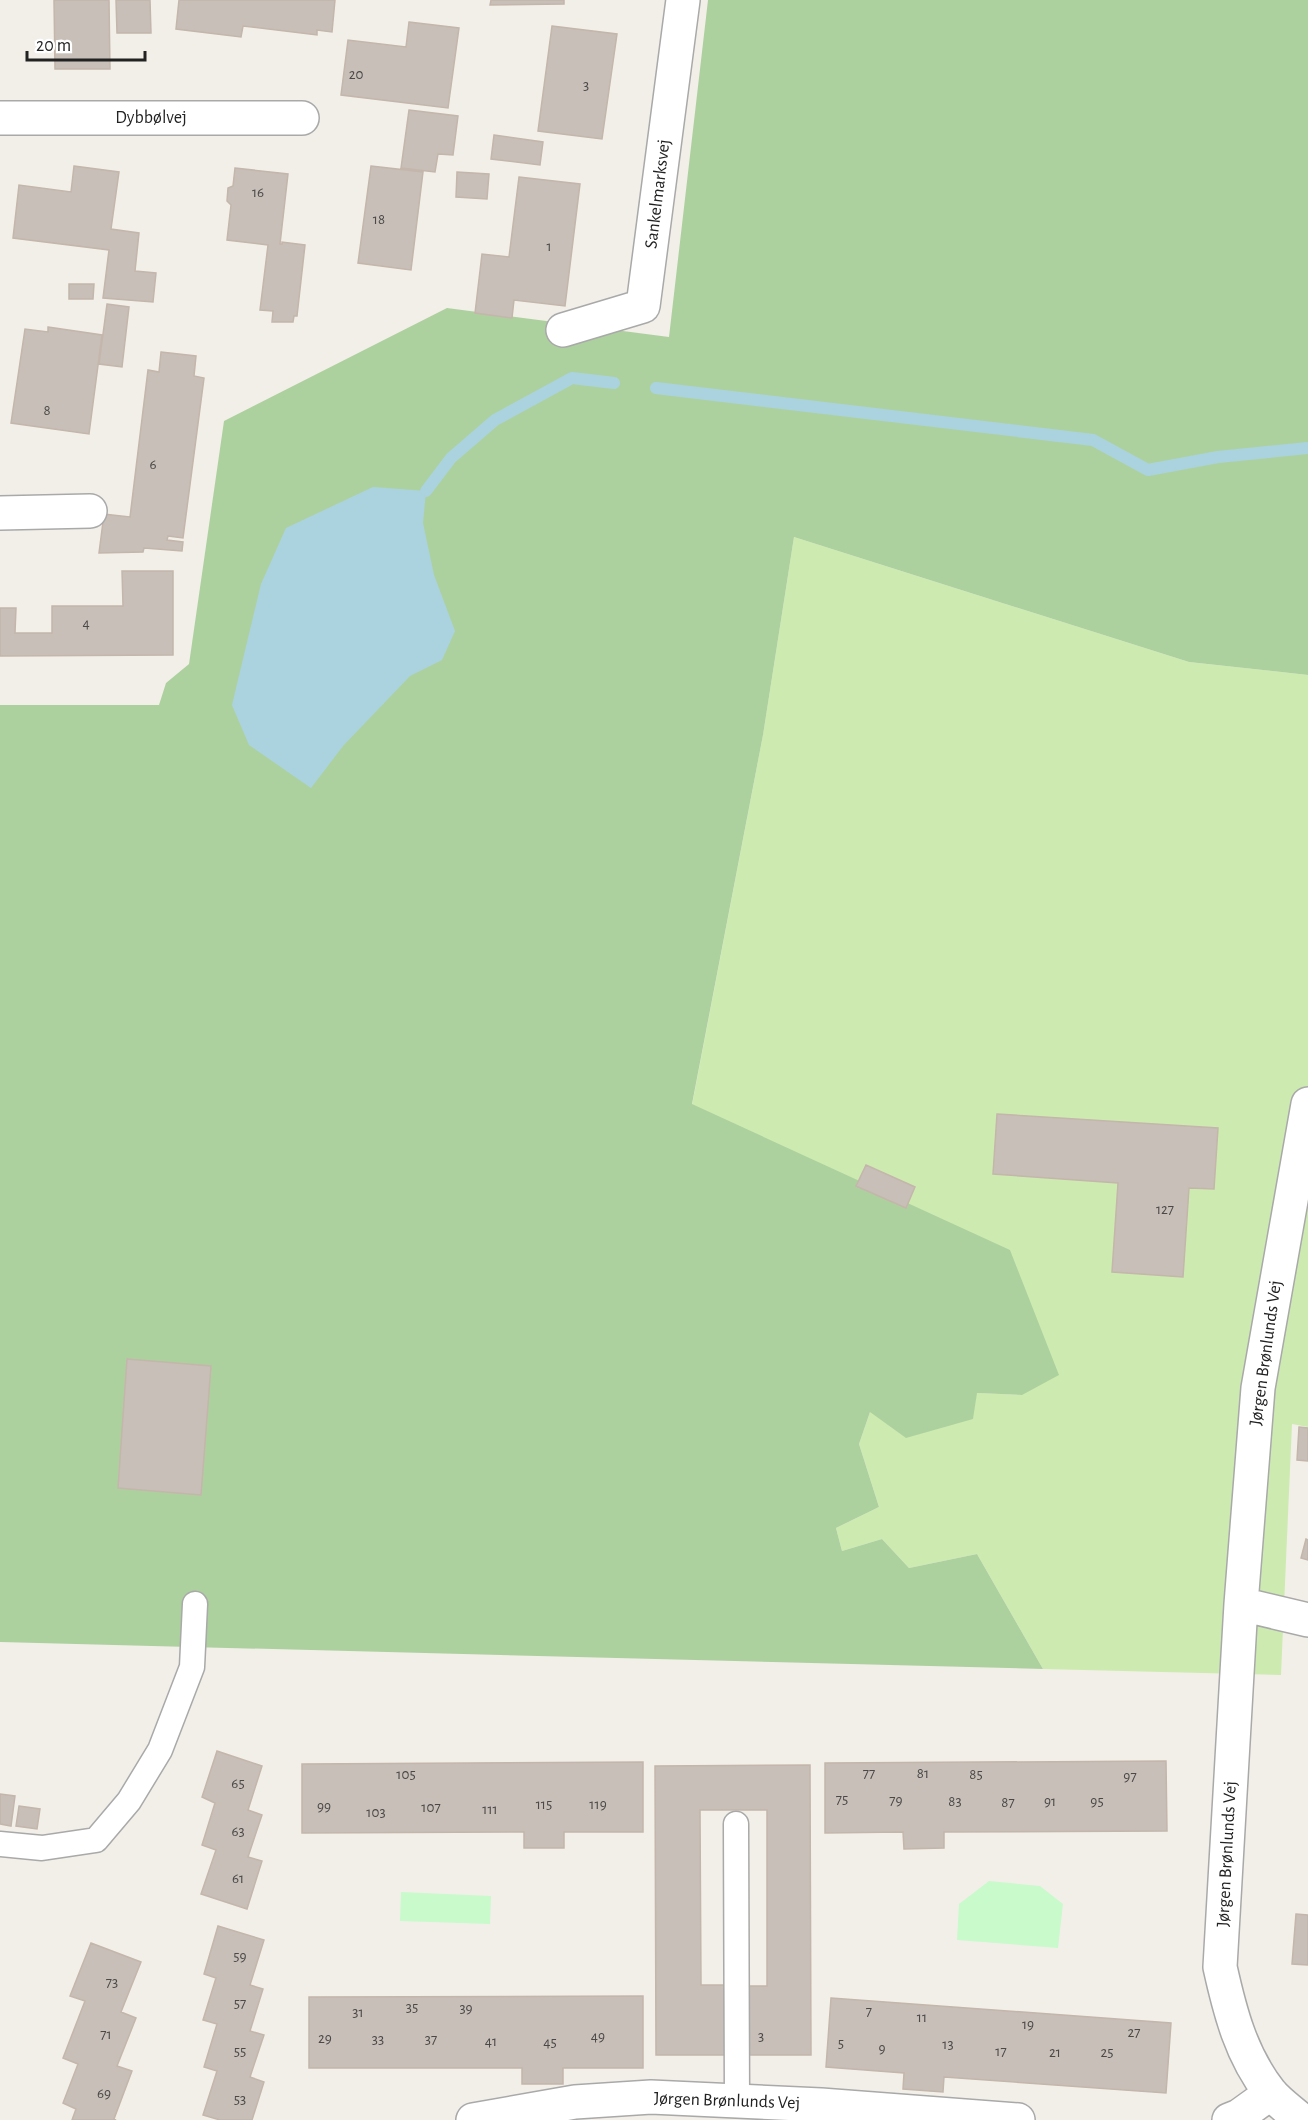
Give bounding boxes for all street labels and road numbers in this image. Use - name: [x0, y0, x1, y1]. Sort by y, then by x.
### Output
- street label: Dybbølvej: [115, 109, 187, 127]
- street label: Sankelmarksvej: [642, 138, 674, 250]
- street label: Jørgen Brønlunds Vej: [1247, 1279, 1285, 1427]
- street label: Jørgen Brønlunds Vej: [1214, 1780, 1240, 1928]
- street label: Jørgen Brønlunds Vej: [654, 2089, 800, 2113]

